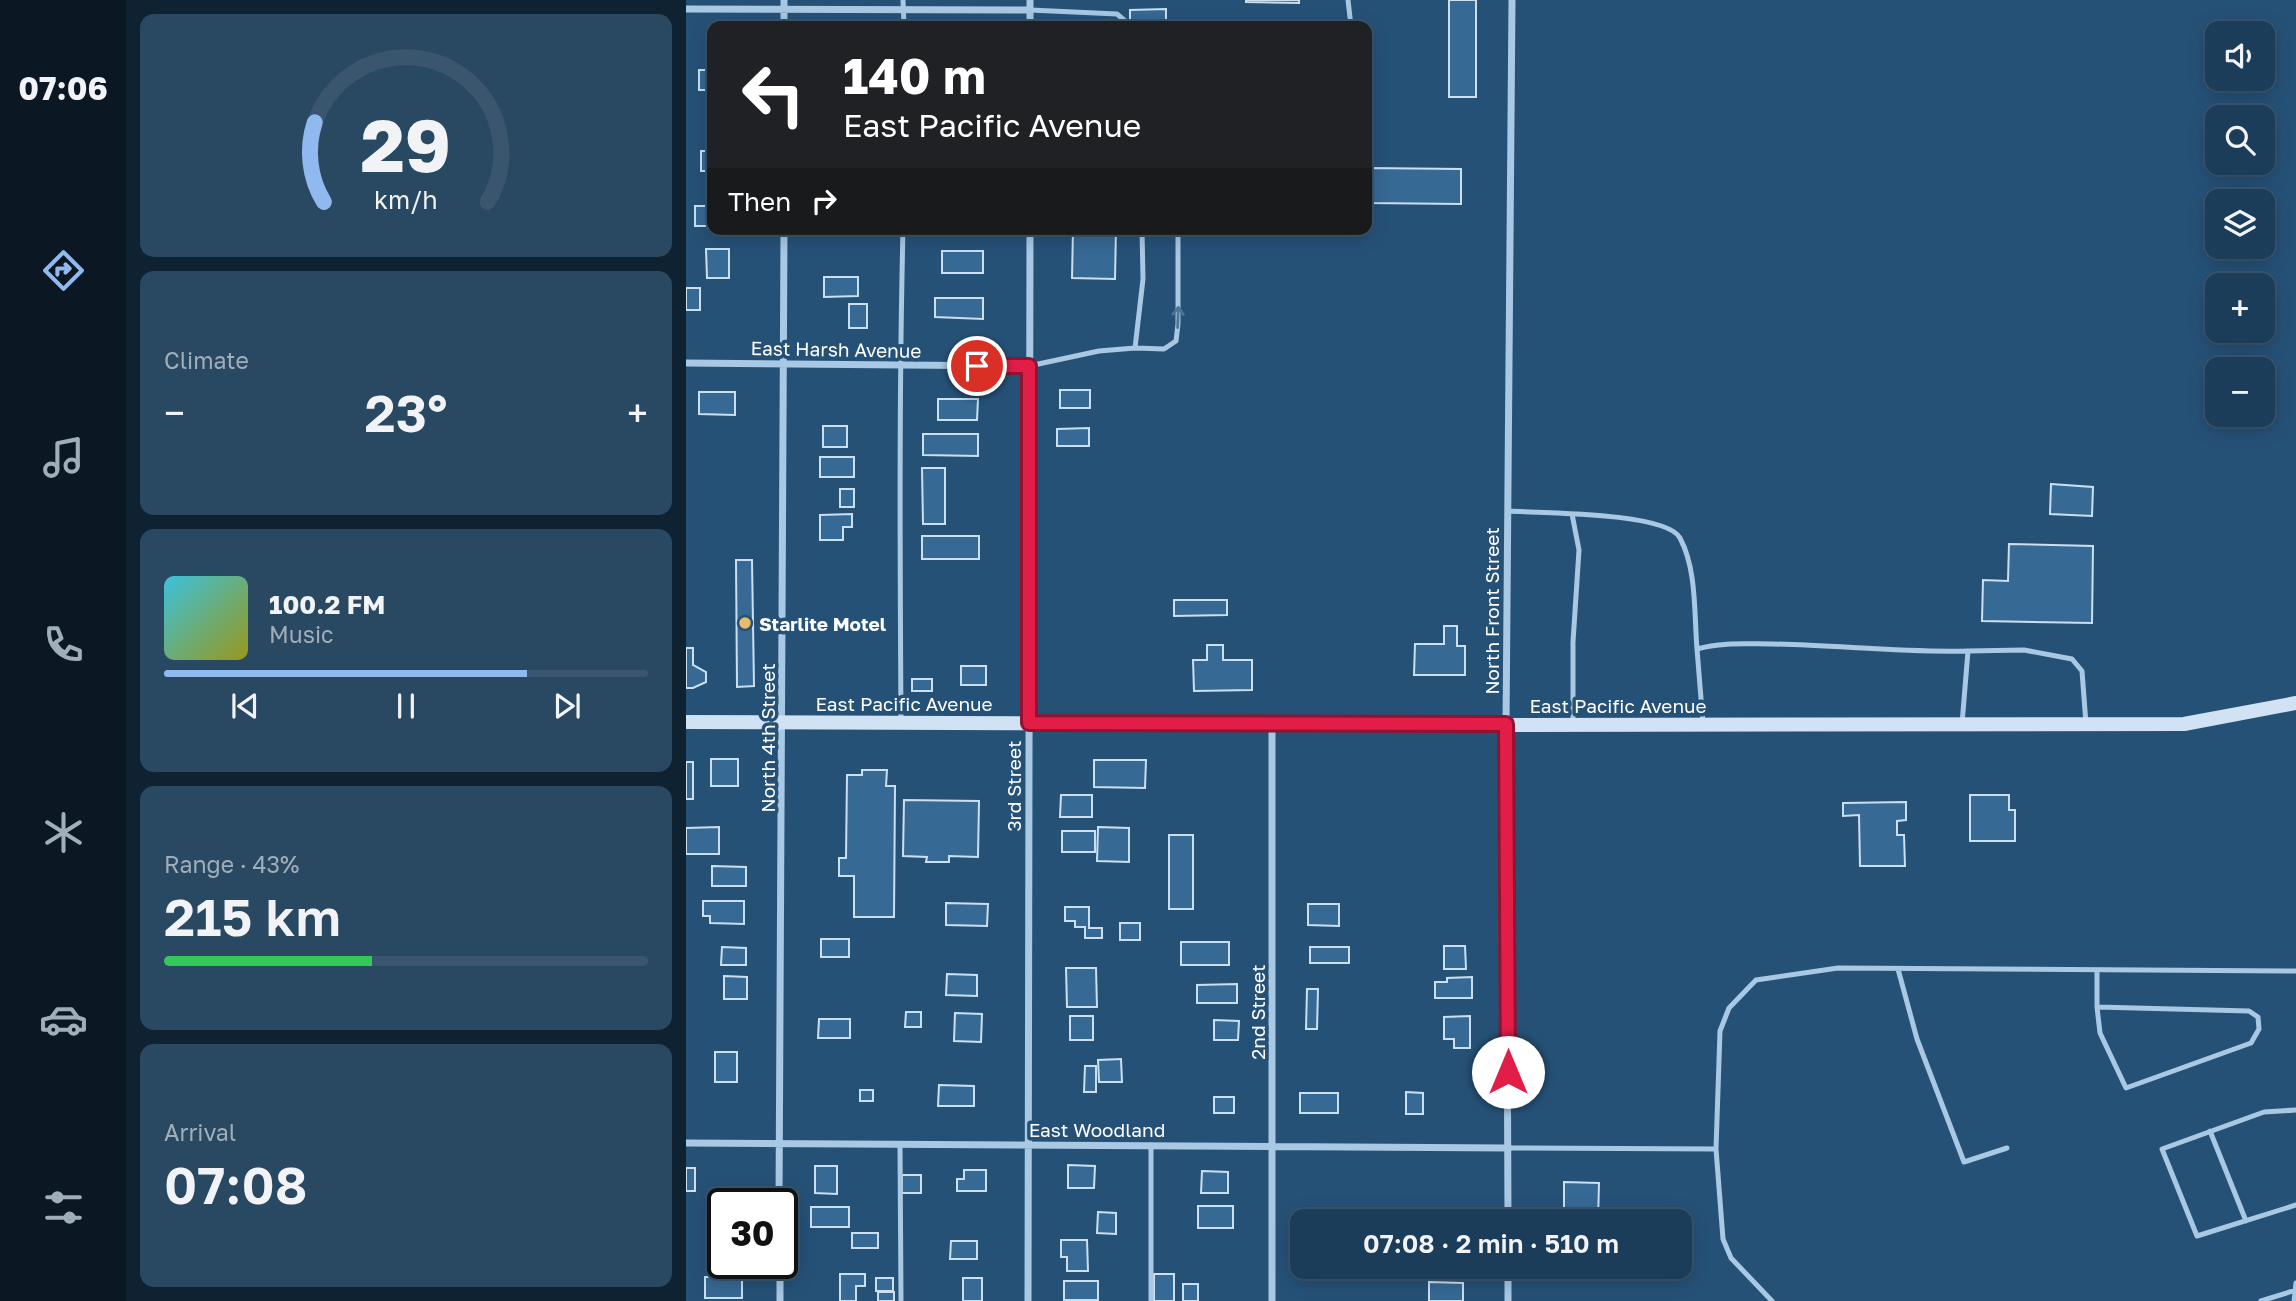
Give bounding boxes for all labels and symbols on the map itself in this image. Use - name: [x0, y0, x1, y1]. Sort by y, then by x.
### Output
- one-way arrow: [1171, 306, 1185, 329]
- street label: East Harsh Avenue: [750, 336, 922, 362]
- pin: [947, 336, 1007, 396]
- street label: North Front Street: [1480, 527, 1503, 695]
- place label: Starlite Motel: [759, 612, 886, 635]
- marker: Starlite Motel: [737, 615, 753, 631]
- street label: North 4th Street: [756, 663, 779, 813]
- street label: East Pacific Avenue: [815, 692, 993, 715]
- street label: East Pacific Avenue: [1529, 694, 1707, 717]
- street label: 3rd Street: [1002, 740, 1025, 832]
- street label: 2nd Street: [1246, 964, 1269, 1060]
- position arrow: [1471, 1035, 1545, 1109]
- street label: East Woodland: [1029, 1118, 1165, 1141]
- speed limit sign: 30: [707, 1188, 798, 1279]

